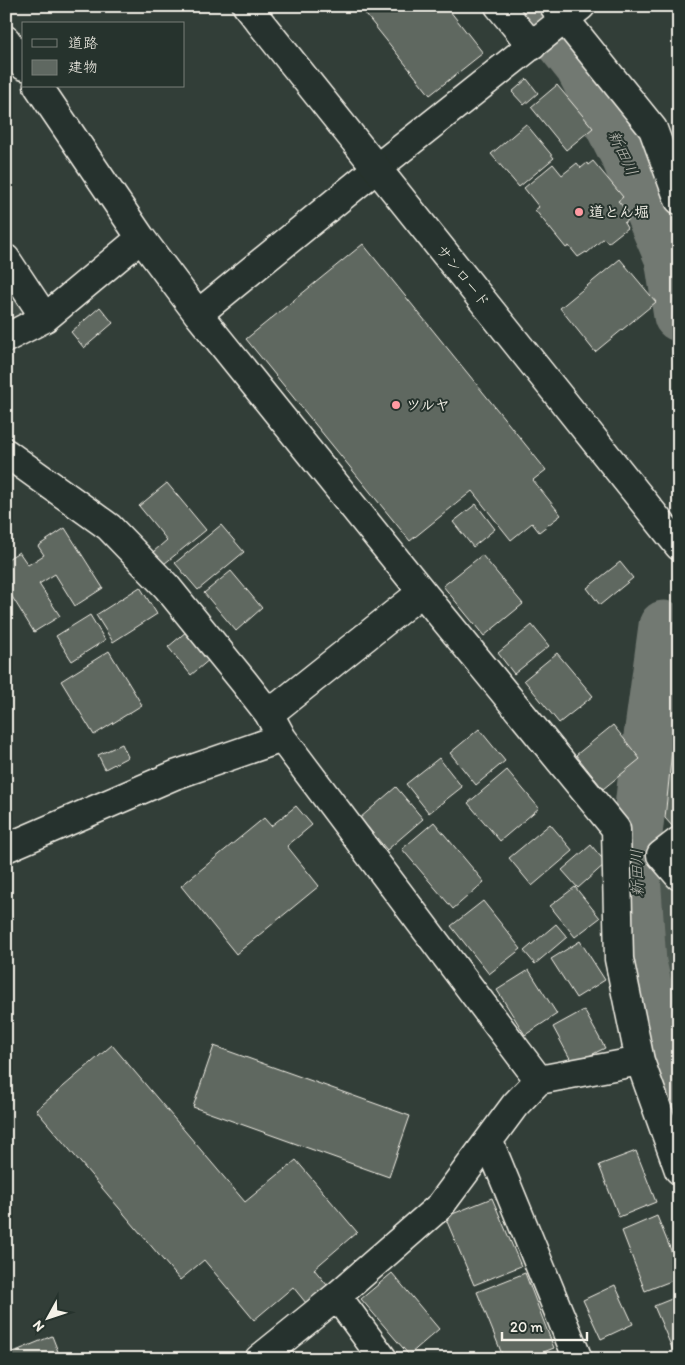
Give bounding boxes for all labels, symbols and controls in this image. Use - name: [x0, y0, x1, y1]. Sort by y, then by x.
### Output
- legend: [22, 22, 185, 88]
- text: 道路: [68, 34, 98, 52]
- text: 建物: [68, 58, 98, 76]
- water label: 新田川: [604, 127, 642, 179]
- place label: 道とん堀: [589, 203, 649, 221]
- marker: 道とん堀: [573, 206, 585, 218]
- street label: サンロード: [432, 241, 494, 311]
- place label: ツルヤ: [406, 396, 450, 414]
- marker: ツルヤ: [390, 399, 402, 411]
- water label: 新田川: [627, 849, 647, 897]
- north arrow: [22, 1292, 72, 1342]
- scale bar: [502, 1310, 588, 1342]
- text: N: [29, 1317, 48, 1335]
- text: 20 m: [510, 1318, 544, 1336]

